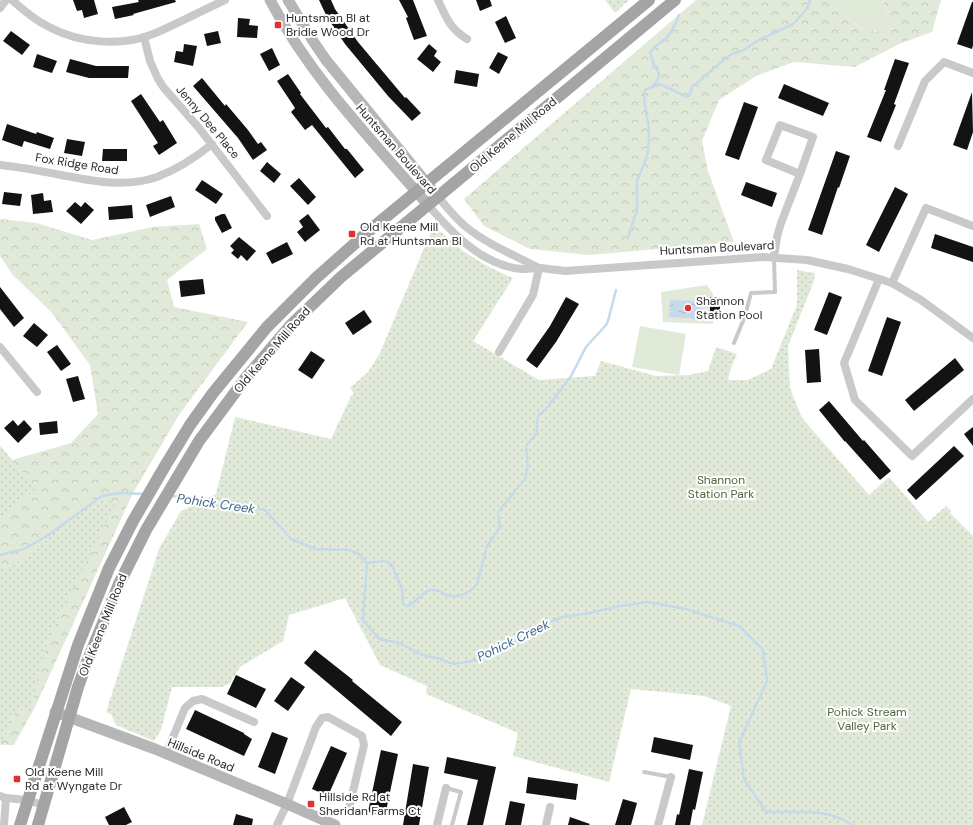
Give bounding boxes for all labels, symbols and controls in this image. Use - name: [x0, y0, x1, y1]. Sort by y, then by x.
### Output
- place label: Huntsman Bl at Bridle Wood Dr: [286, 10, 370, 40]
- marker: Huntsman Bl at Bridle Wood Dr: [273, 20, 283, 30]
- street label: Jenny Dee Place: [173, 82, 244, 162]
- street label: Old Keene Mill Road: [466, 94, 560, 176]
- street label: Huntsman Boulevard: [352, 100, 440, 198]
- street label: Fox Ridge Road: [34, 150, 120, 178]
- place label: Old Keene Mill Rd at Huntsman Bl: [360, 219, 462, 249]
- marker: Old Keene Mill Rd at Huntsman Bl: [347, 229, 357, 239]
- street label: Huntsman Boulevard: [659, 237, 775, 259]
- place label: Shannon Station Pool: [696, 293, 762, 323]
- marker: Shannon Station Pool: [683, 303, 693, 313]
- street label: Old Keene Mill Road: [230, 304, 314, 396]
- park label: Shannon Station Park: [688, 472, 754, 502]
- water label: Pohick Creek: [176, 490, 257, 517]
- street label: Old Keene Mill Road: [75, 571, 131, 679]
- water label: Pohick Creek: [474, 615, 553, 665]
- park label: Pohick Stream Valley Park: [827, 704, 907, 734]
- street label: Hillside Road: [165, 734, 237, 776]
- place label: Old Keene Mill Rd at Wyngate Dr: [25, 764, 123, 794]
- marker: Old Keene Mill Rd at Wyngate Dr: [12, 774, 22, 784]
- place label: Hillside Rd at Sheridan Farms Ct: [319, 789, 422, 819]
- marker: Hillside Rd at Sheridan Farms Ct: [306, 799, 316, 809]

